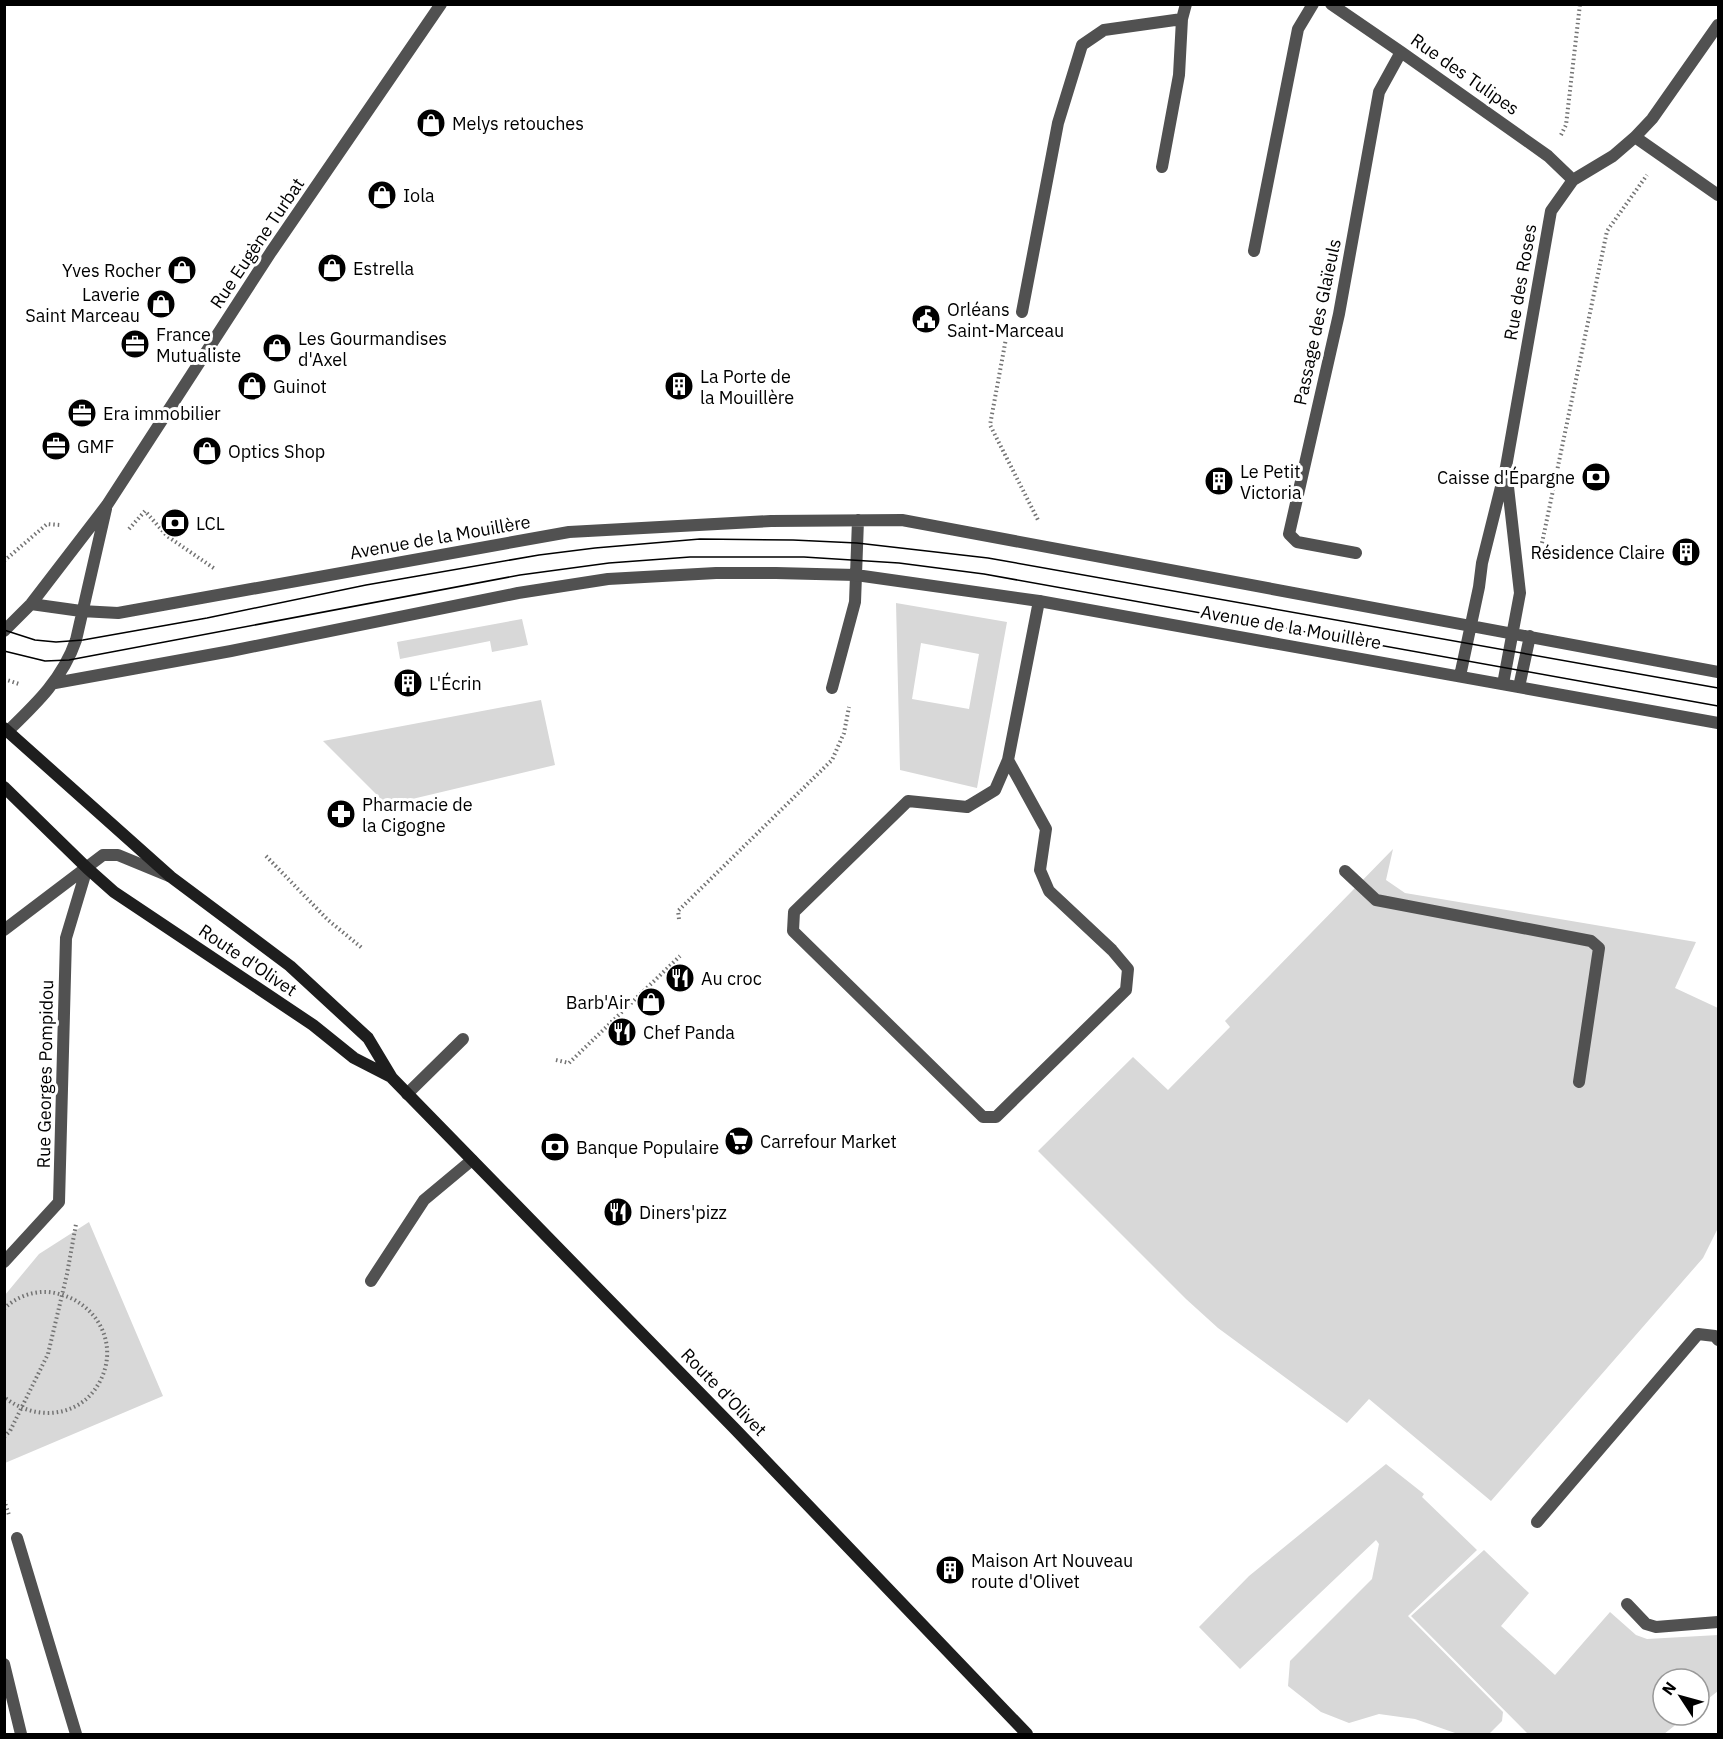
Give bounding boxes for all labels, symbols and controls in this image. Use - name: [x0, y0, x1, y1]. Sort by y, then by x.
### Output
- street label: Rue des Tulipes: [1406, 28, 1524, 120]
- shop icon: Melys retouches: [415, 107, 447, 139]
- place label: Melys retouches: [452, 112, 584, 135]
- street label: Rue Eugène Turbat: [205, 173, 309, 313]
- shop icon: Iola: [366, 179, 398, 211]
- place label: Iola: [403, 184, 435, 207]
- street label: Rue des Roses: [1498, 222, 1542, 342]
- street label: Passage des Glaïeuls: [1288, 237, 1346, 407]
- shop icon: Estrella: [316, 252, 348, 284]
- shop icon: Yves Rocher: [166, 254, 198, 286]
- place label: Estrella: [353, 257, 415, 280]
- place label: Yves Rocher: [62, 259, 161, 282]
- place label: Laverie Saint Marceau: [25, 283, 140, 327]
- shop icon: Laverie Saint Marceau: [145, 288, 177, 320]
- place label: Orléans Saint-Marceau: [947, 298, 1064, 342]
- public building icon: Orléans Saint-Marceau: [910, 303, 942, 335]
- place label: France Mutualiste: [156, 323, 241, 367]
- place label: Les Gourmandises d'Axel: [298, 327, 447, 371]
- office icon: France Mutualiste: [119, 328, 151, 360]
- shop icon: Les Gourmandises d'Axel: [261, 332, 293, 364]
- place label: La Porte de la Mouillère: [700, 365, 794, 409]
- shop icon: Guinot: [236, 370, 268, 402]
- building icon: La Porte de la Mouillère: [663, 370, 695, 402]
- place label: Guinot: [273, 375, 327, 398]
- office icon: Era immobilier: [66, 397, 98, 429]
- place label: Era immobilier: [103, 402, 221, 425]
- office icon: GMF: [40, 430, 72, 462]
- place label: GMF: [77, 435, 114, 458]
- shop icon: Optics Shop: [191, 435, 223, 467]
- place label: Optics Shop: [228, 440, 325, 463]
- place label: Le Petit Victoria: [1240, 460, 1302, 504]
- bank icon: Caisse d'Épargne: [1580, 461, 1612, 493]
- building icon: Le Petit Victoria: [1203, 465, 1235, 497]
- place label: Caisse d'Épargne: [1437, 466, 1575, 489]
- bank icon: LCL: [159, 507, 191, 539]
- street label: Avenue de la Mouillère: [348, 510, 532, 564]
- place label: LCL: [196, 512, 225, 535]
- building icon: Résidence Claire: [1670, 536, 1702, 568]
- place label: Résidence Claire: [1530, 541, 1665, 564]
- street label: Avenue de la Mouillère: [1199, 600, 1383, 654]
- building icon: L'Écrin: [392, 667, 424, 699]
- place label: L'Écrin: [429, 672, 482, 695]
- place label: Pharmacie de la Cigogne: [362, 793, 473, 837]
- pharmacy icon: Pharmacie de la Cigogne: [325, 798, 357, 830]
- street label: Route d'Olivet: [194, 919, 302, 1001]
- restaurant icon: Au croc: [664, 962, 696, 994]
- place label: Au croc: [701, 967, 762, 990]
- street label: Rue Georges Pompidou: [32, 979, 58, 1169]
- shop icon: Barb'Air: [635, 986, 667, 1018]
- place label: Barb'Air: [566, 991, 630, 1014]
- restaurant icon: Chef Panda: [606, 1016, 638, 1048]
- place label: Chef Panda: [643, 1021, 735, 1044]
- supermarket icon: Carrefour Market: [723, 1125, 755, 1157]
- place label: Carrefour Market: [760, 1130, 897, 1153]
- bank icon: Banque Populaire: [539, 1131, 571, 1163]
- place label: Banque Populaire: [576, 1136, 719, 1159]
- restaurant icon: Diners'pizz: [602, 1196, 634, 1228]
- place label: Diners'pizz: [639, 1201, 727, 1224]
- street label: Route d'Olivet: [676, 1343, 772, 1441]
- place label: Maison Art Nouveau route d'Olivet: [971, 1549, 1133, 1593]
- building icon: Maison Art Nouveau route d'Olivet: [934, 1554, 966, 1586]
- north arrow: [1651, 1667, 1711, 1727]
- text: N: [1657, 1678, 1680, 1699]

